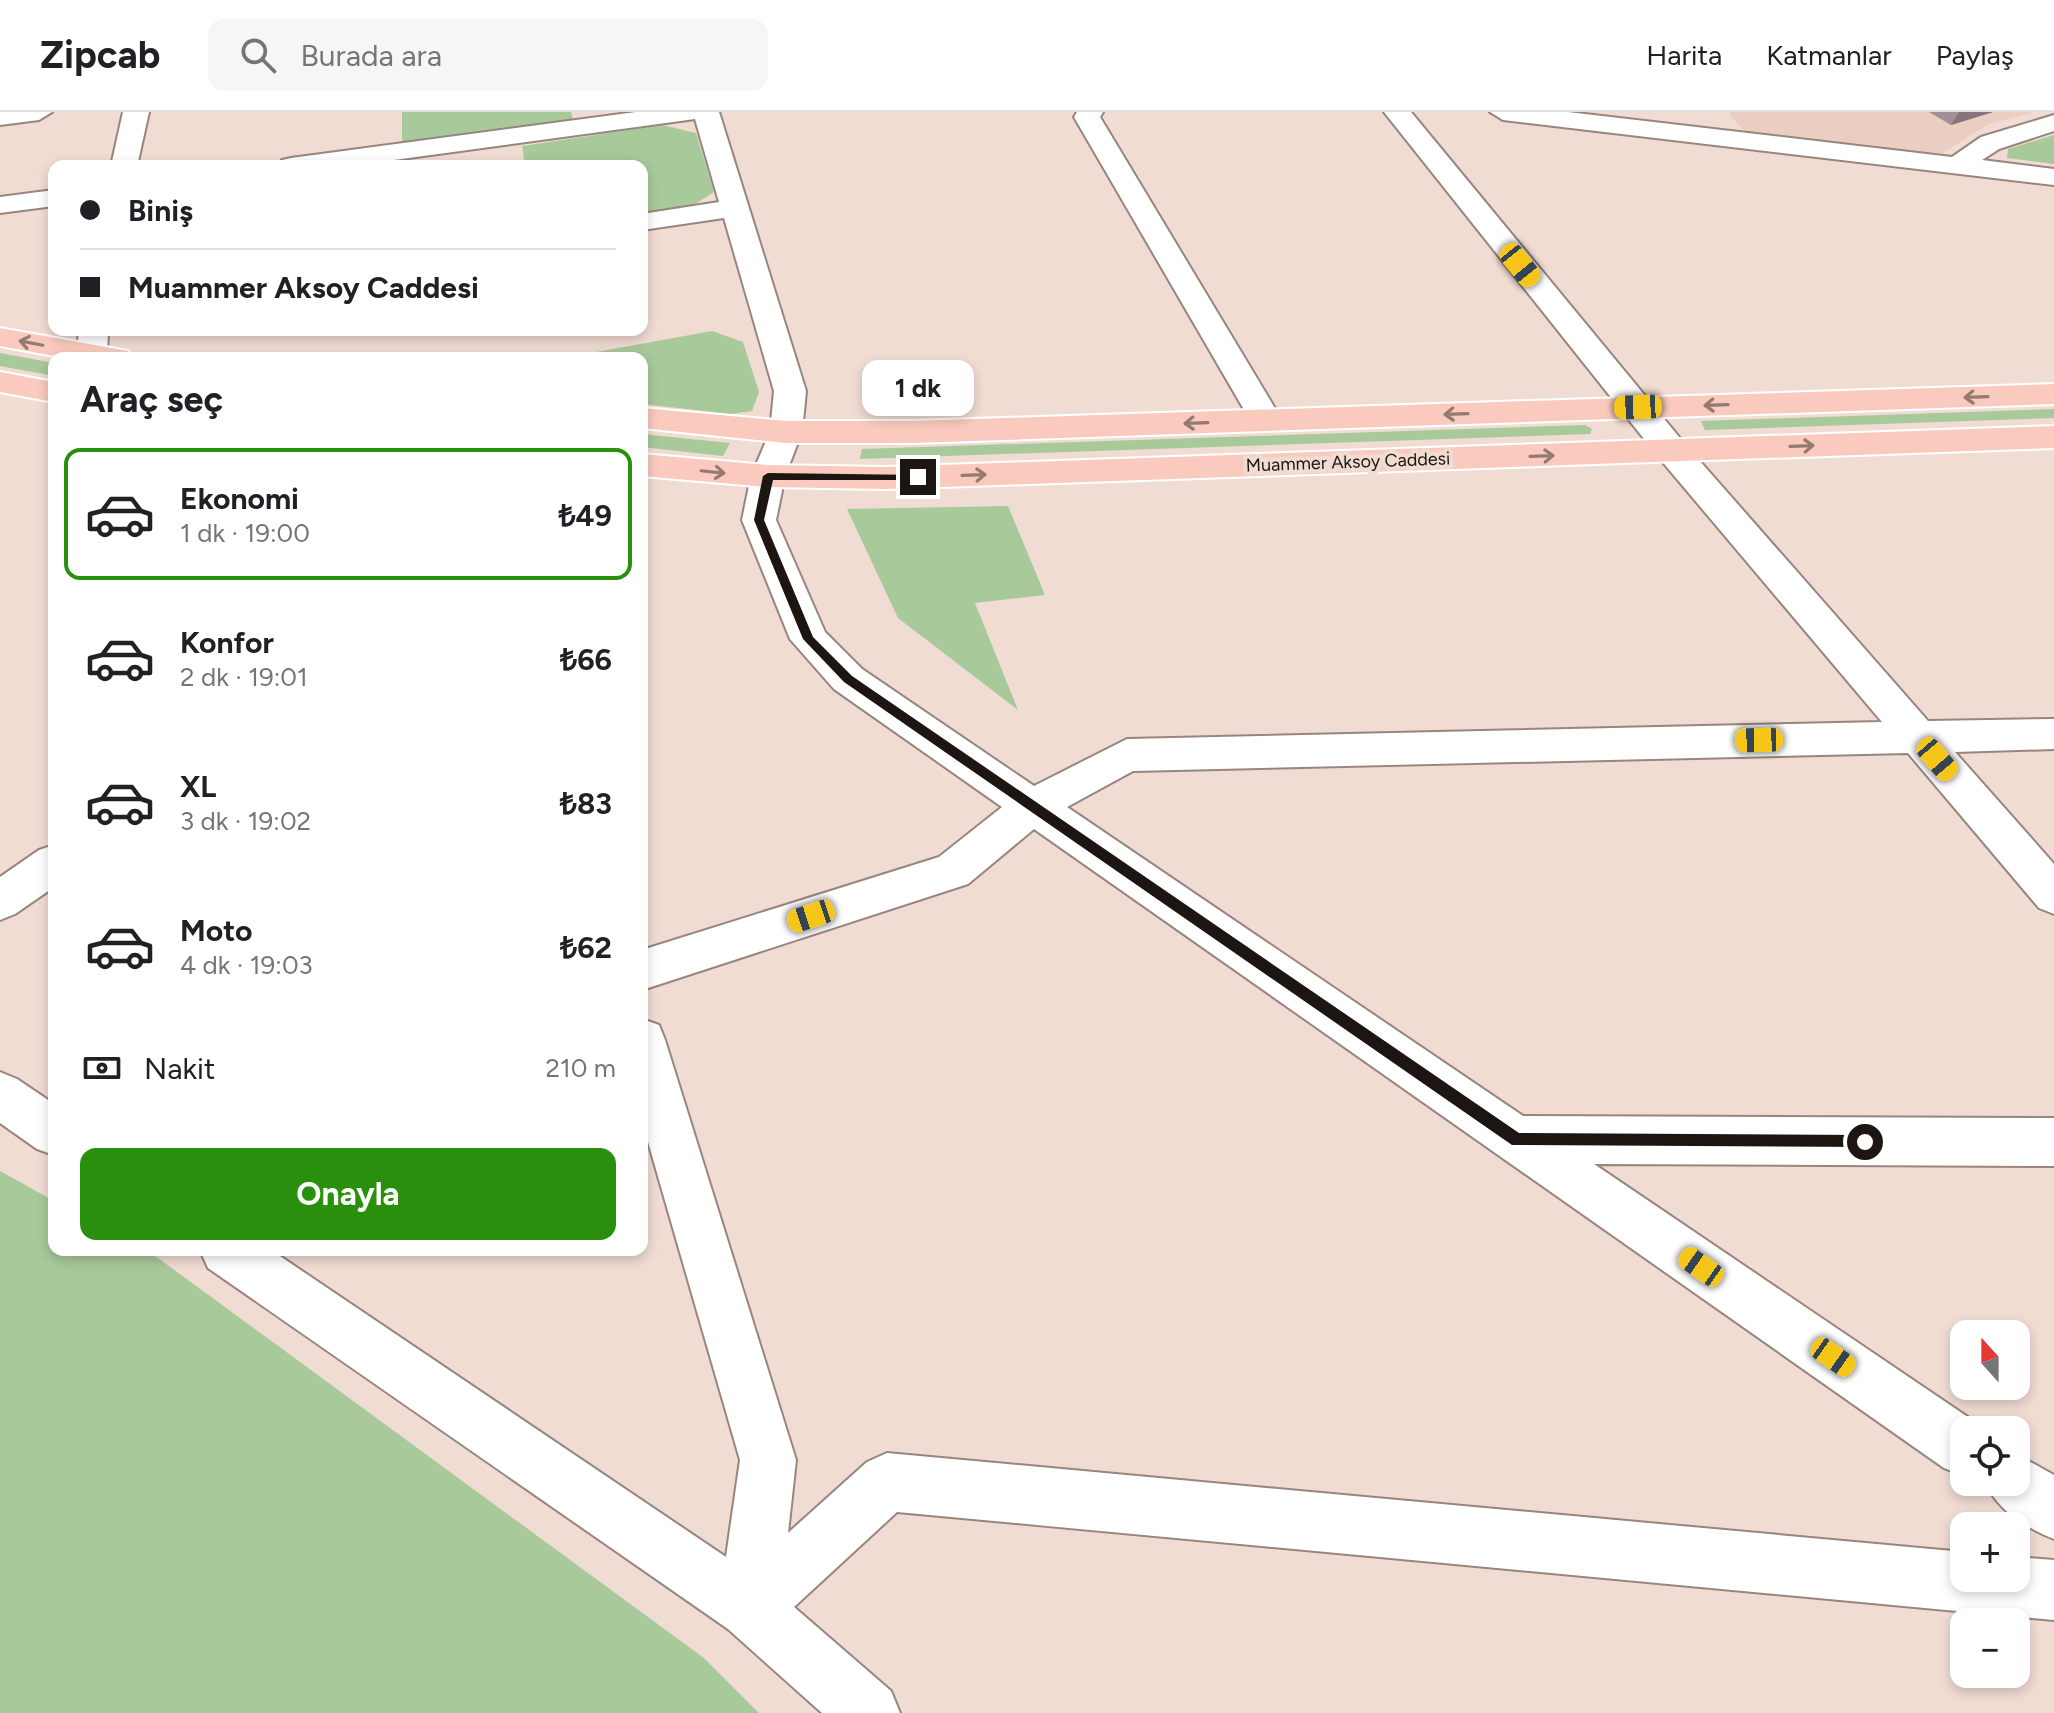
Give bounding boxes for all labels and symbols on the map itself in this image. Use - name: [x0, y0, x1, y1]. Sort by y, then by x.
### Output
- car: [1496, 239, 1544, 291]
- one-way arrow: [19, 335, 44, 350]
- callout: 1 dk: [862, 361, 974, 417]
- one-way arrow: [1963, 389, 1990, 404]
- car: [1614, 394, 1662, 420]
- one-way arrow: [1703, 397, 1730, 412]
- one-way arrow: [1443, 406, 1470, 421]
- one-way arrow: [1183, 415, 1210, 430]
- one-way arrow: [1788, 439, 1815, 454]
- street label: Muammer Aksoy Caddesi: [1245, 447, 1451, 477]
- one-way arrow: [1528, 448, 1555, 463]
- route end: [900, 459, 936, 495]
- one-way arrow: [699, 465, 726, 480]
- one-way arrow: [960, 467, 987, 483]
- car: [1735, 728, 1783, 752]
- car: [1912, 733, 1962, 785]
- car: [784, 897, 838, 935]
- route start: [1847, 1124, 1883, 1160]
- car: [1674, 1243, 1728, 1291]
- north arrow: [1950, 1320, 2030, 1400]
- car: [1806, 1333, 1860, 1381]

